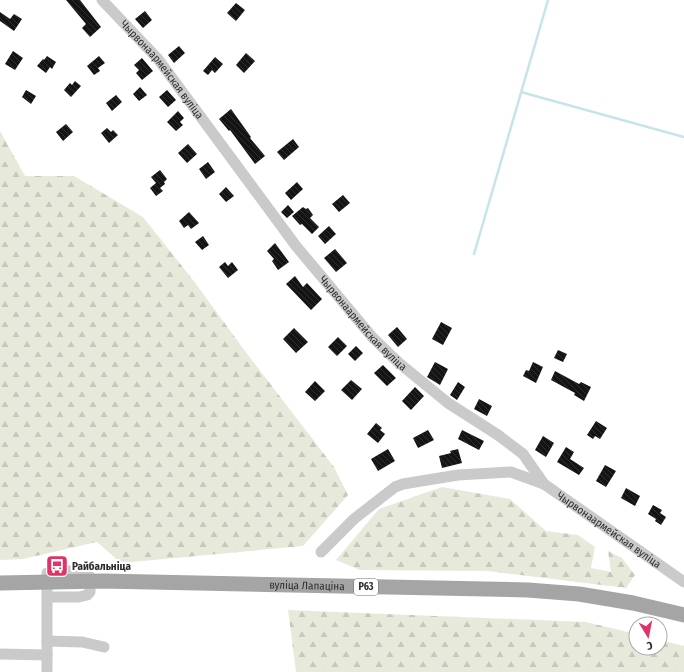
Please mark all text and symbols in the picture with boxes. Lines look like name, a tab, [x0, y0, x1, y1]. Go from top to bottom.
street label: Чырвонаармейская вуліца	[118, 17, 206, 121]
street label: Чырвонаармейская вуліца	[317, 273, 409, 373]
street label: Чырвонаармейская вуліца	[555, 489, 664, 571]
bus stop icon: Райбальніца	[44, 553, 70, 579]
place label: Райбальніца	[72, 560, 131, 573]
street label: вуліца Лапаціна	[269, 578, 345, 593]
road number: Р63	[354, 579, 378, 595]
north arrow	[628, 616, 668, 656]
text: С	[645, 638, 654, 652]

